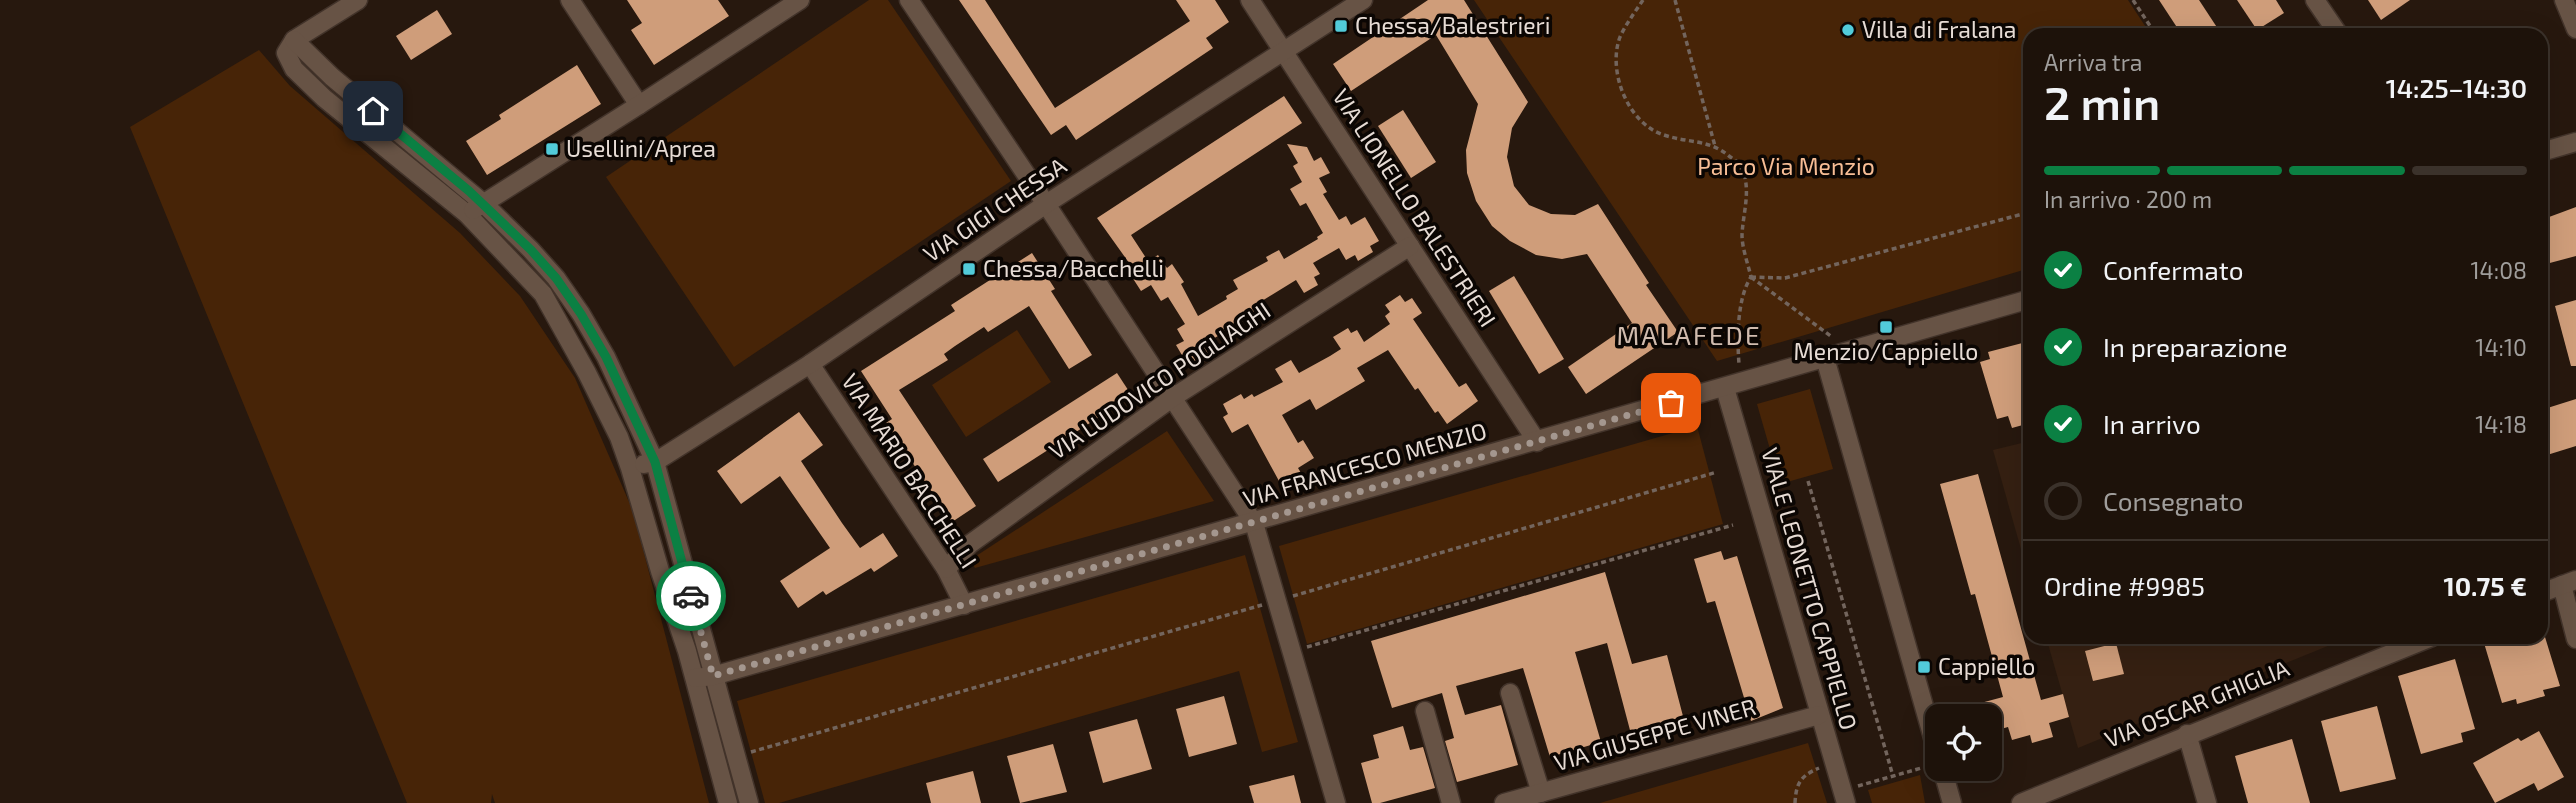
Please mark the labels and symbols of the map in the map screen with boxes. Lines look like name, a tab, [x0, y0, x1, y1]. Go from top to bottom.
place label: Chessa/Balestrieri	[1355, 11, 1550, 39]
place label: Villa di Fralana	[1862, 15, 2016, 43]
marker: Chessa/Balestrieri	[1333, 18, 1349, 34]
marker: Villa di Fralana	[1840, 22, 1856, 38]
pin	[343, 81, 403, 141]
street label: VIA LIONELLO BALESTRIERI	[1327, 83, 1502, 332]
place label: Usellini/Aprea	[566, 134, 716, 162]
marker: Usellini/Aprea	[544, 141, 560, 157]
street label: VIA GIGI CHESSA	[918, 151, 1072, 267]
park label: Parco Via Menzio	[1697, 152, 1875, 180]
place label: Chessa/Bacchelli	[983, 254, 1164, 282]
marker: Chessa/Bacchelli	[961, 261, 977, 277]
street label: VIA LUDOVICO POGLIAGHI	[1044, 296, 1275, 465]
district label: MALAFEDE	[1617, 319, 1761, 350]
marker: Menzio/Cappiello	[1878, 319, 1894, 335]
place label: Menzio/Cappiello	[1794, 337, 1978, 365]
street label: VIA MARIO BACCHELLI	[836, 368, 983, 573]
pin	[1641, 373, 1701, 433]
street label: VIA FRANCESCO MENZIO	[1240, 416, 1490, 512]
street label: VIALE LEONETTO CAPPIELLO	[1756, 444, 1864, 733]
courier	[656, 561, 726, 631]
place label: Cappiello	[1938, 652, 2035, 680]
street label: VIA OSCAR GHIGLIA	[2100, 653, 2294, 753]
marker: Cappiello	[1916, 659, 1932, 675]
street label: VIA GIUSEPPE VINER	[1551, 692, 1759, 776]

